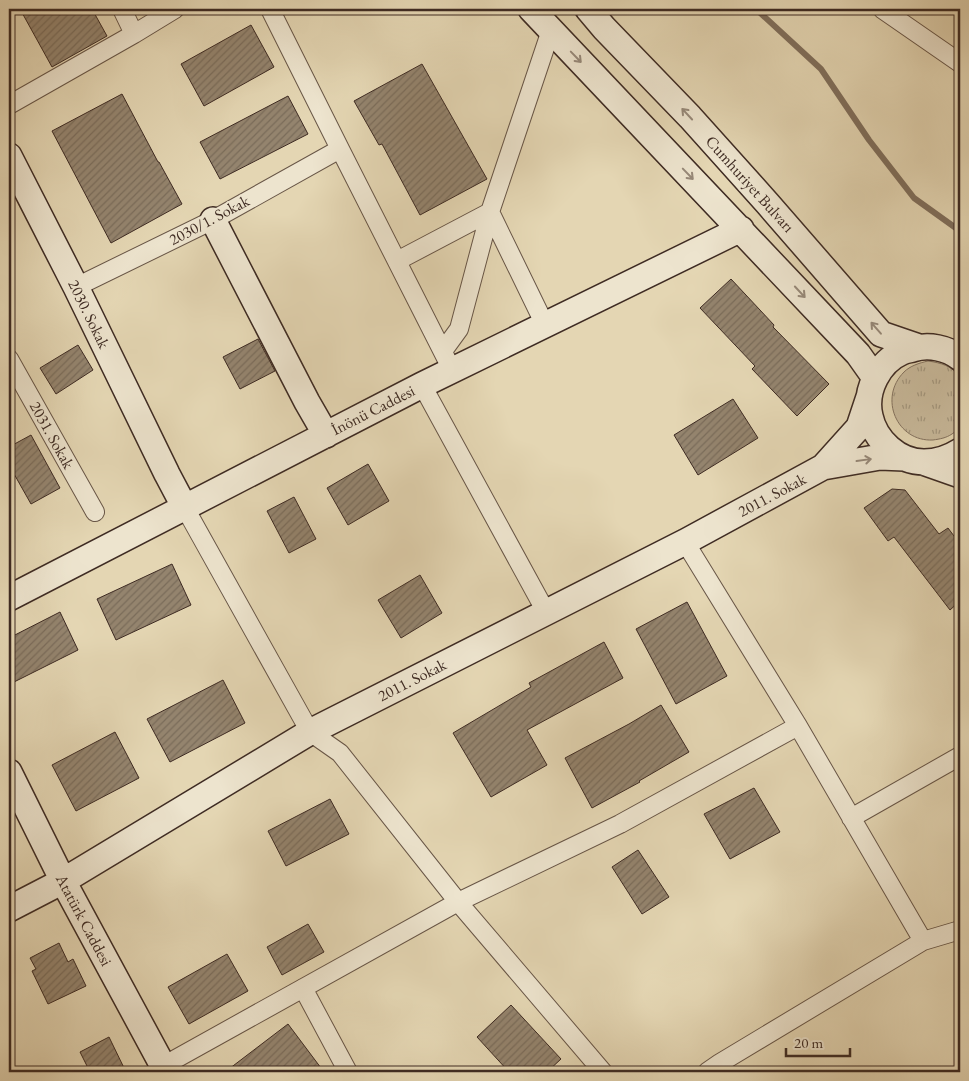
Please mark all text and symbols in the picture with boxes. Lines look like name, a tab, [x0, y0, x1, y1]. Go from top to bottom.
one-way arrow	[570, 50, 582, 63]
one-way arrow	[681, 108, 693, 120]
street label: Cumhuriyet Bulvarı	[701, 131, 799, 237]
one-way arrow	[682, 168, 694, 181]
street label: 2030/1. Sokak	[165, 190, 253, 250]
street label: 2030. Sokak	[63, 276, 115, 352]
one-way arrow	[794, 286, 806, 299]
one-way arrow	[870, 321, 881, 334]
street label: İnönü Caddesi	[328, 380, 418, 440]
street label: 2031. Sokak	[25, 397, 79, 473]
one-way arrow	[855, 455, 871, 465]
street label: 2011. Sokak	[734, 468, 810, 522]
street label: 2011. Sokak	[374, 654, 450, 706]
street label: Atatürk Caddesi	[50, 869, 117, 970]
scale bar	[786, 1026, 850, 1058]
text: 20 m	[794, 1033, 823, 1052]

